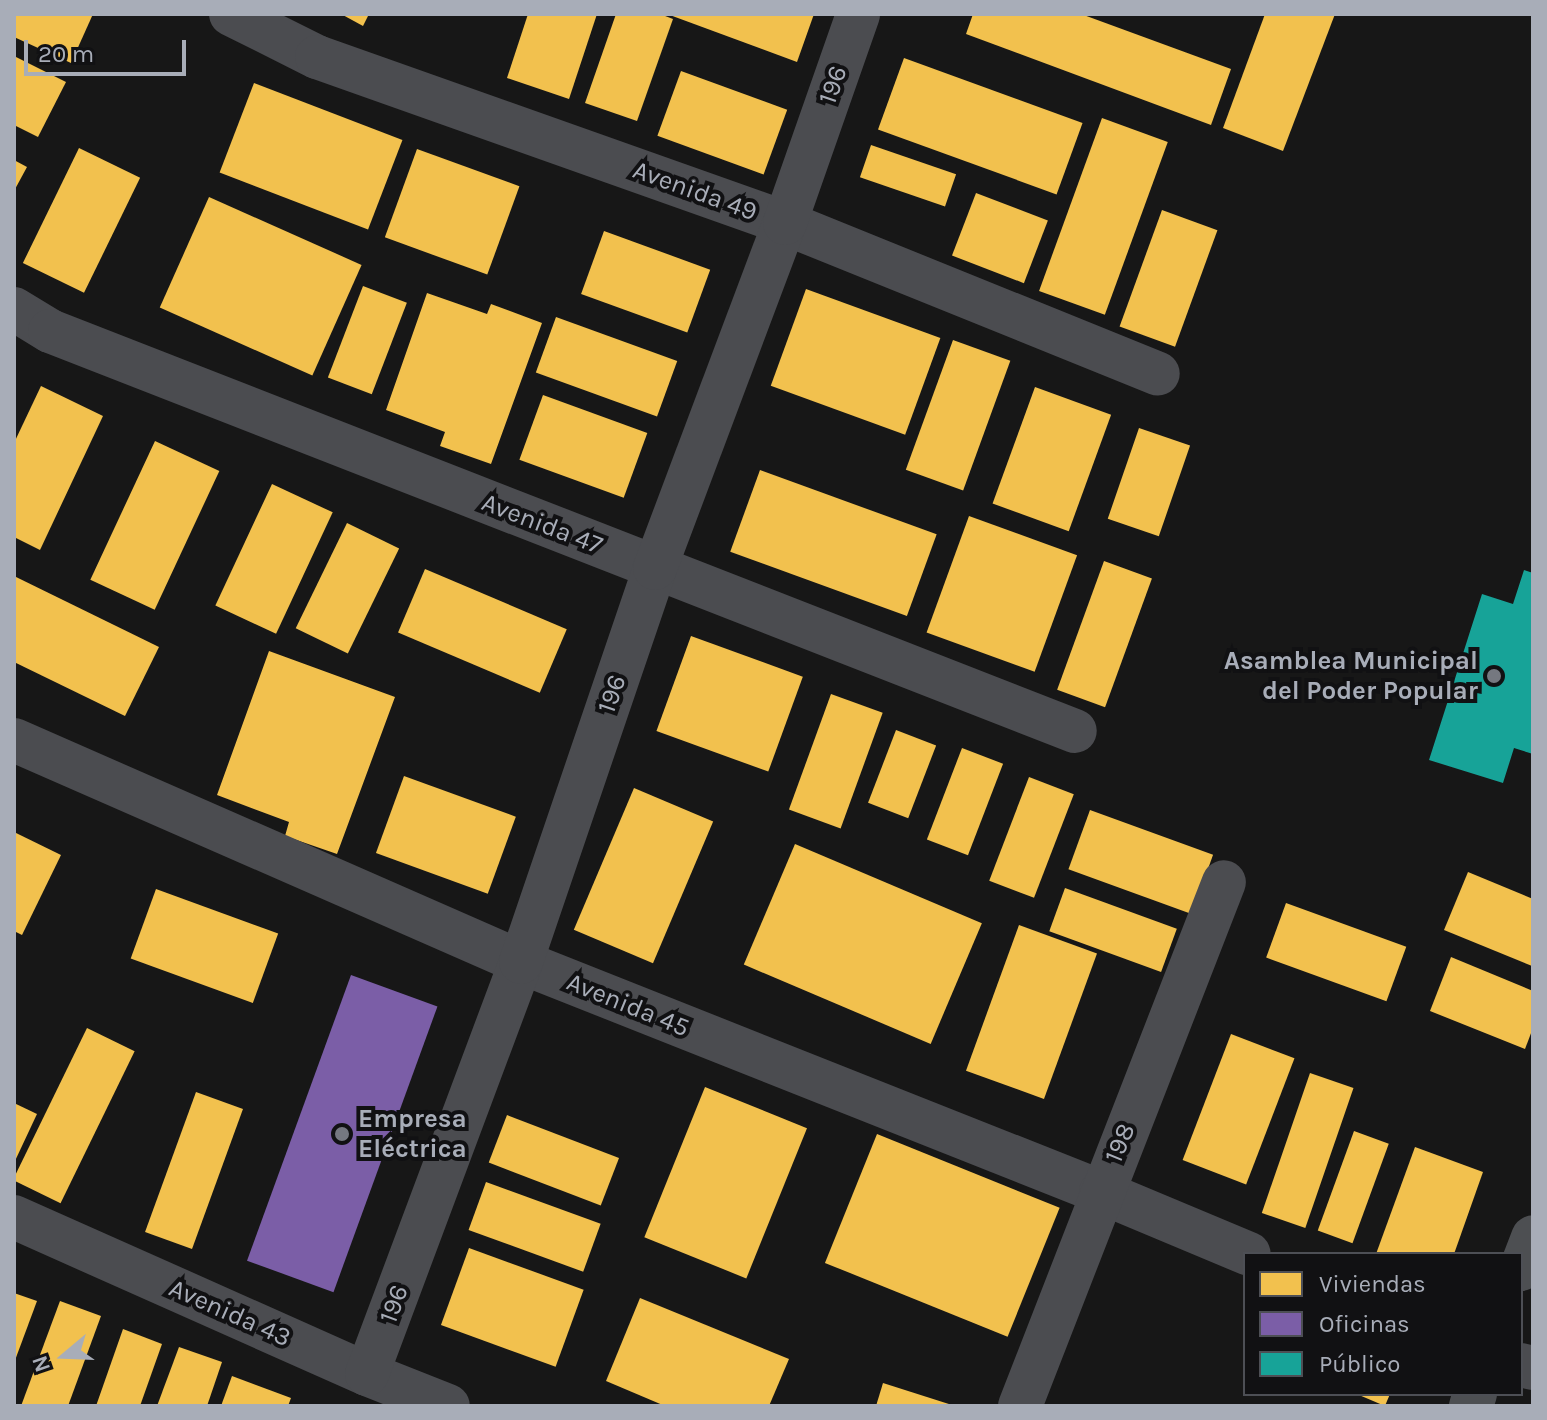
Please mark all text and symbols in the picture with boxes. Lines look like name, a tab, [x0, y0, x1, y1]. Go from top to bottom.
scale bar	[28, 24, 190, 74]
text: 20 m	[38, 40, 94, 68]
street label: 196	[812, 62, 854, 108]
street label: Avenida 49	[629, 154, 761, 228]
street label: Avenida 47	[477, 487, 607, 561]
place label: Asamblea Municipal del Poder Popular	[1224, 645, 1478, 706]
marker: Asamblea Municipal del Poder Popular	[1485, 667, 1503, 685]
street label: 196	[591, 671, 633, 717]
street label: Avenida 45	[562, 966, 694, 1044]
place label: Empresa Eléctrica	[358, 1103, 467, 1164]
street label: 198	[1098, 1119, 1142, 1167]
marker: Empresa Eléctrica	[333, 1125, 351, 1143]
legend	[1243, 1252, 1523, 1396]
text: Viviendas	[1319, 1270, 1426, 1298]
street label: Avenida 43	[164, 1272, 296, 1354]
street label: 196	[373, 1281, 415, 1327]
text: Oficinas	[1319, 1310, 1410, 1338]
north arrow	[24, 1316, 104, 1396]
text: Público	[1319, 1350, 1400, 1378]
text: N	[26, 1352, 56, 1376]

